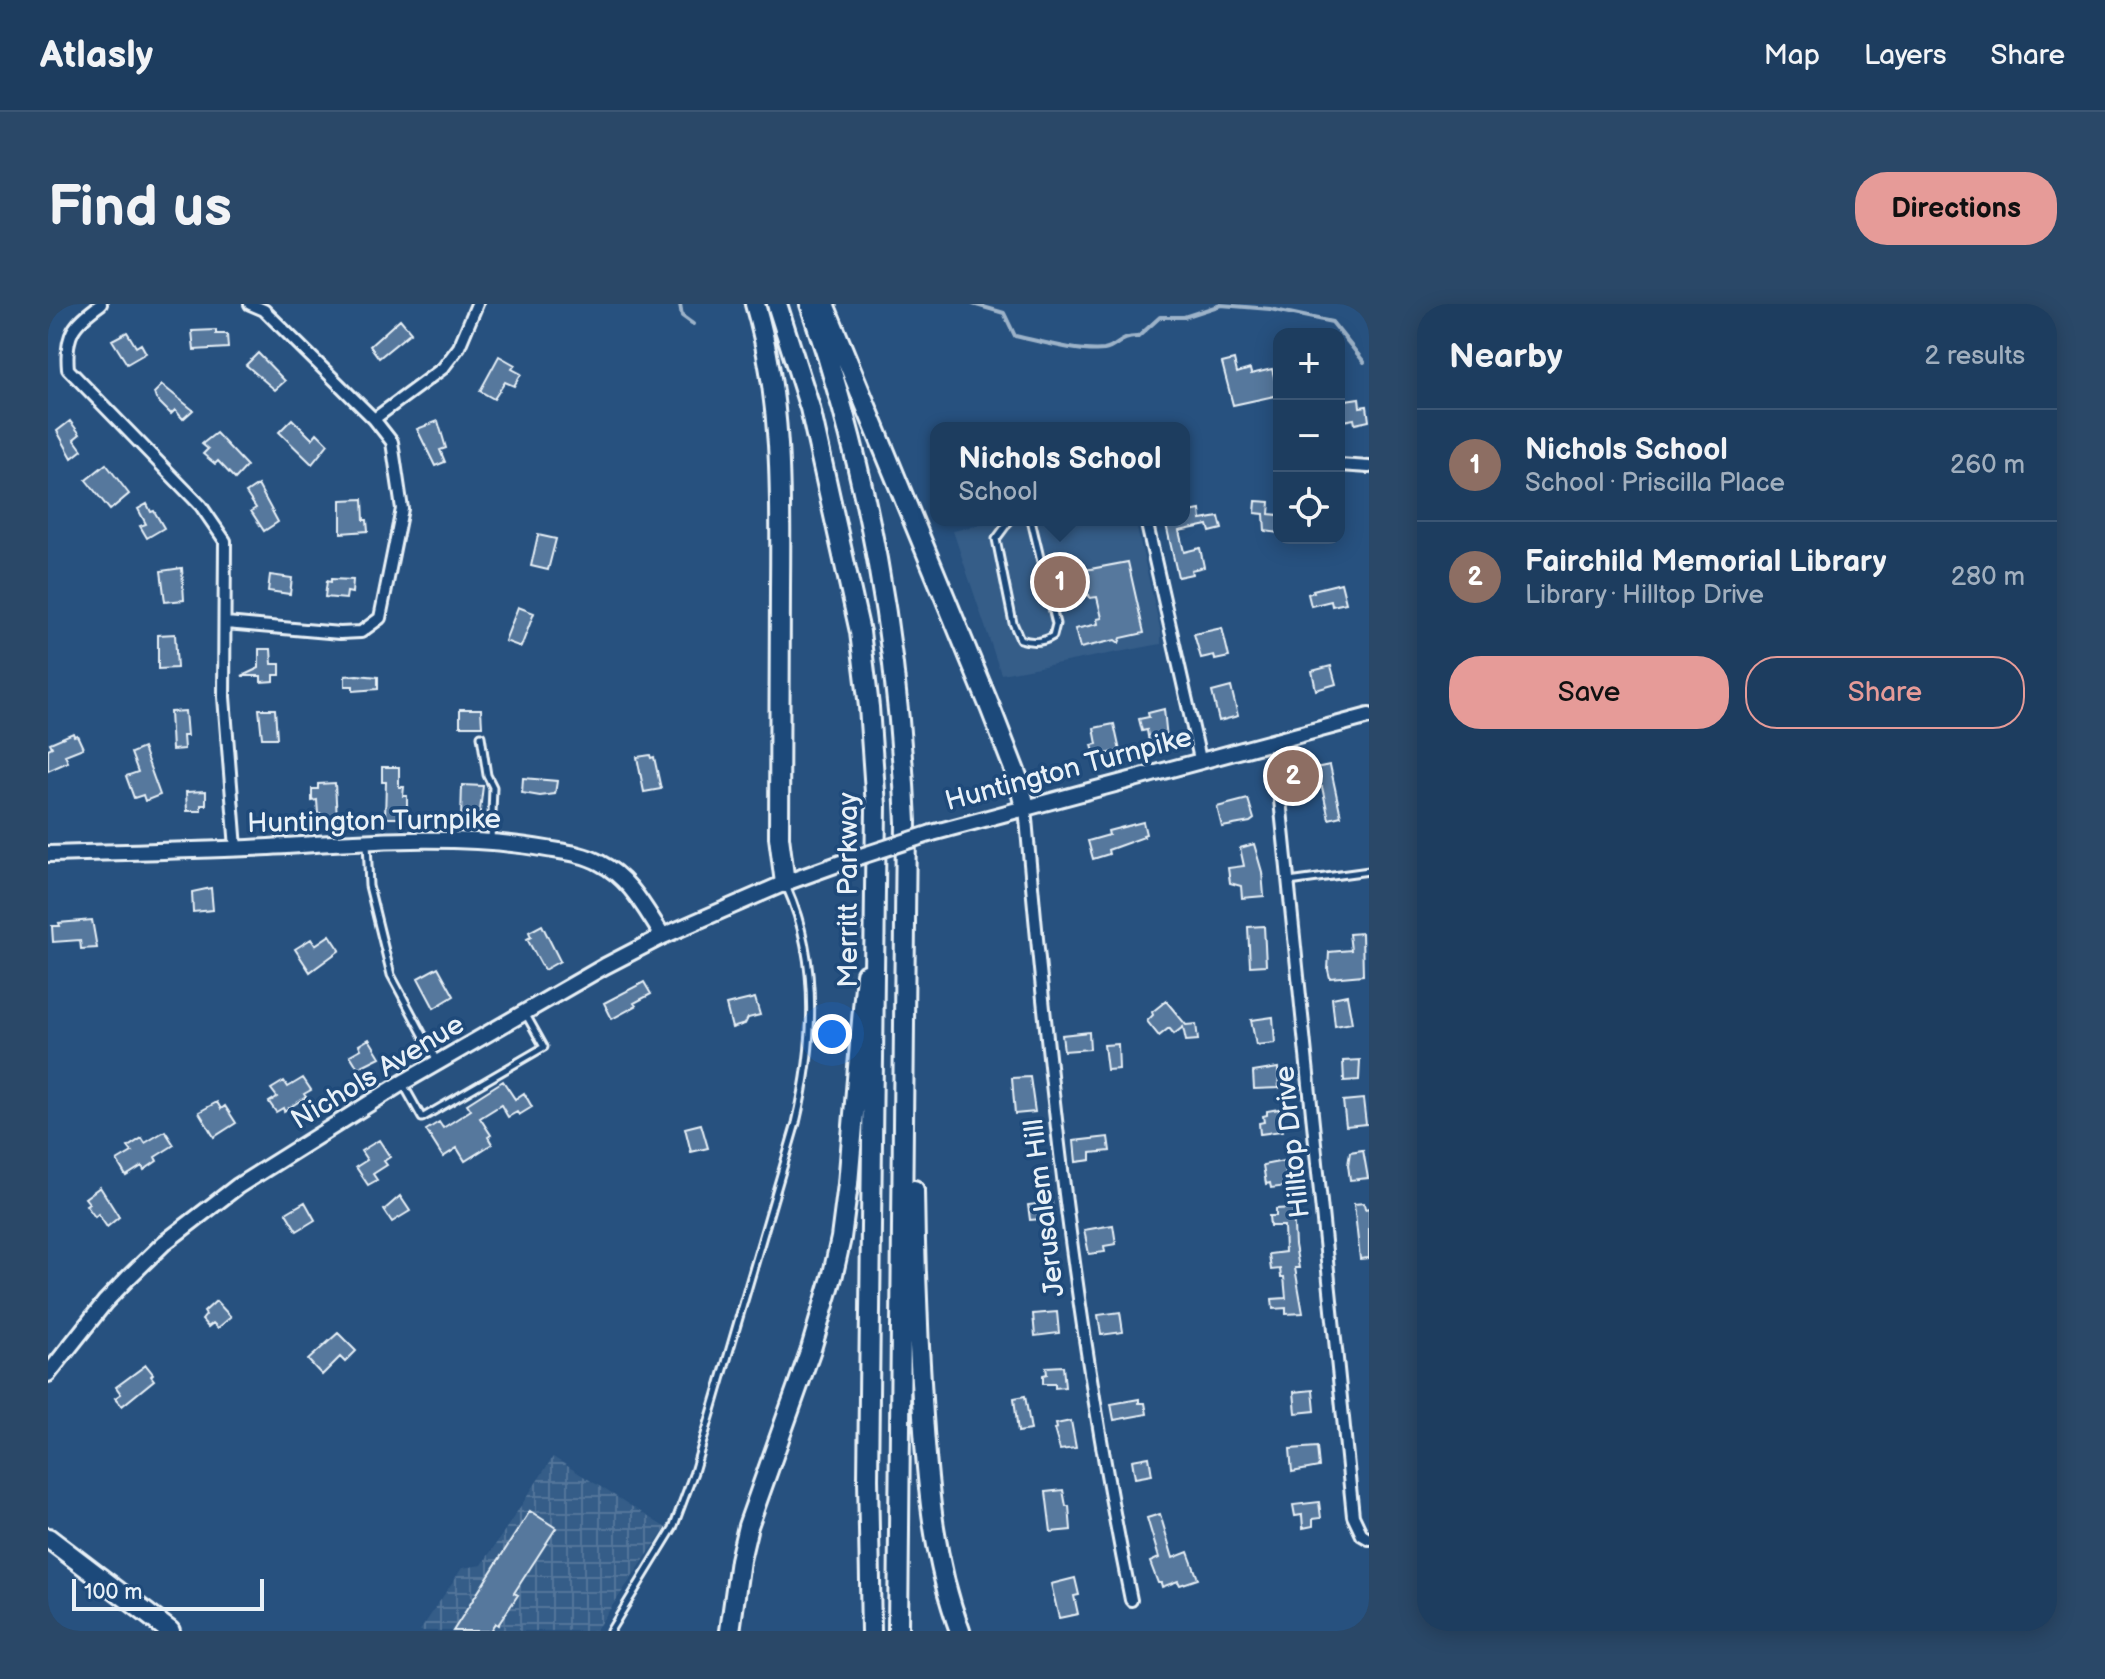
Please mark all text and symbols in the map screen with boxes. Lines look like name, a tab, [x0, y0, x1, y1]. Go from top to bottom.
text: Atlasly	[40, 33, 153, 78]
text: Map	[1764, 39, 1820, 72]
text: Layers	[1864, 39, 1947, 72]
text: Share	[1991, 39, 2065, 72]
button: Directions	[1855, 172, 2057, 245]
text: Find us	[48, 175, 232, 242]
map controls	[1273, 328, 1345, 544]
button: +	[1273, 328, 1345, 400]
text: Nearby	[1449, 336, 1563, 377]
text: 2 results	[1925, 341, 2025, 372]
button: −	[1273, 400, 1345, 472]
popup	[930, 422, 1190, 526]
text: Nichols School	[1525, 432, 1728, 468]
text: Nichols School	[959, 441, 1161, 477]
text: 1	[1470, 450, 1480, 481]
text: 260 m	[1950, 450, 2025, 481]
text: School · Priscilla Place	[1525, 468, 1785, 499]
button: locate	[1273, 472, 1345, 544]
text: School	[959, 477, 1038, 508]
text: Fairchild Memorial Library	[1525, 544, 1886, 580]
pin: 1	[1034, 552, 1086, 612]
text: 2	[1467, 562, 1483, 593]
text: 280 m	[1951, 562, 2025, 593]
text: Library · Hilltop Drive	[1525, 580, 1764, 611]
button: Save	[1449, 656, 1729, 729]
button: Share	[1745, 656, 2025, 729]
street label: Huntington Turnpike	[941, 721, 1195, 818]
pin: 2	[1267, 746, 1319, 806]
street label: Merritt Parkway	[832, 792, 865, 988]
street label: Huntington Turnpike	[247, 803, 501, 840]
street label: Nichols Avenue	[285, 1008, 470, 1137]
your location	[812, 1014, 852, 1054]
street label: Hilltop Drive	[1268, 1064, 1317, 1220]
street label: Jerusalem Hill	[1017, 1117, 1072, 1299]
scale bar	[72, 1575, 264, 1611]
text: 100 m	[84, 1579, 143, 1606]

